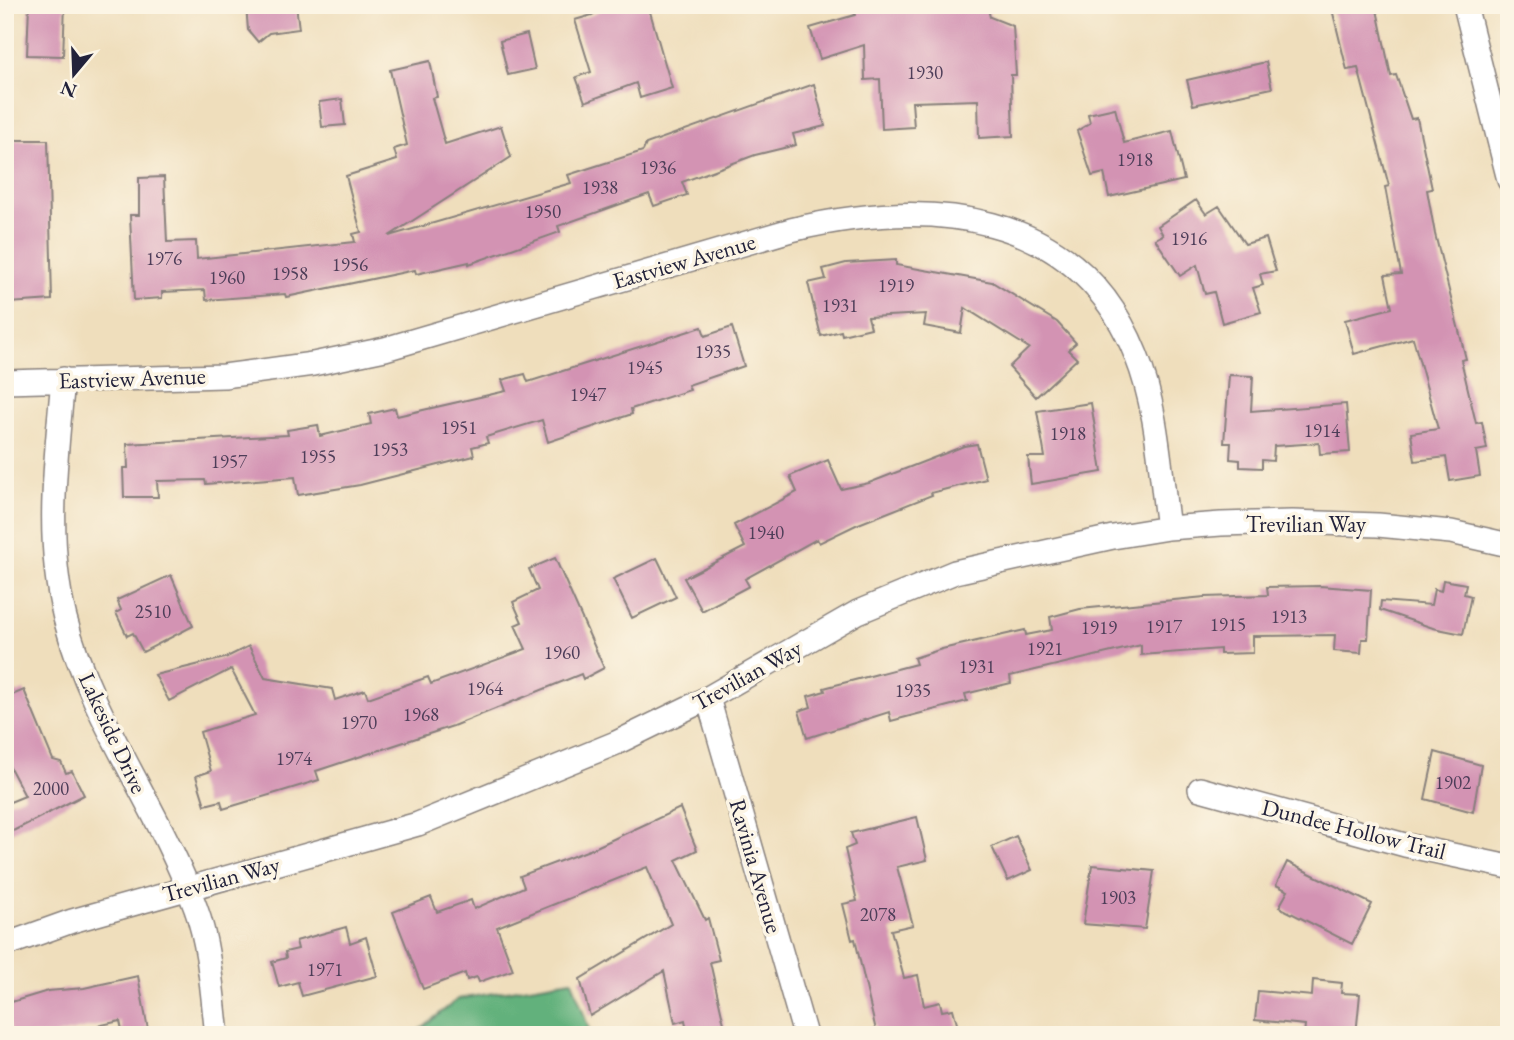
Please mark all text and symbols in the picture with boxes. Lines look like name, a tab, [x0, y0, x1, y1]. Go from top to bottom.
north arrow	[38, 38, 108, 108]
house number: 1930	[907, 60, 943, 85]
text: N	[57, 75, 80, 104]
house number: 1918	[1117, 147, 1153, 172]
house number: 1936	[640, 155, 676, 180]
house number: 1938	[582, 175, 618, 200]
house number: 1950	[525, 199, 561, 224]
street label: Eastview Avenue	[609, 226, 759, 296]
house number: 1916	[1171, 226, 1207, 251]
house number: 1976	[146, 246, 182, 271]
house number: 1956	[332, 252, 368, 277]
house number: 1958	[272, 261, 308, 286]
house number: 1960	[209, 265, 245, 290]
house number: 1919	[878, 273, 914, 298]
house number: 1931	[822, 293, 858, 318]
house number: 1935	[695, 339, 731, 364]
house number: 1945	[627, 355, 663, 380]
street label: Eastview Avenue	[58, 360, 206, 396]
house number: 1947	[570, 382, 607, 407]
house number: 1951	[441, 415, 477, 440]
house number: 1914	[1304, 418, 1341, 443]
house number: 1918	[1050, 421, 1086, 446]
house number: 1953	[372, 437, 408, 462]
house number: 1955	[300, 444, 336, 469]
house number: 1957	[211, 449, 248, 474]
street label: Trevilian Way	[1246, 509, 1367, 539]
house number: 1940	[748, 520, 784, 545]
house number: 2510	[135, 599, 171, 624]
house number: 1913	[1271, 604, 1307, 629]
house number: 1915	[1210, 612, 1246, 637]
house number: 1917	[1146, 614, 1183, 639]
house number: 1919	[1081, 615, 1117, 640]
street label: Trevilian Way	[687, 632, 808, 717]
house number: 1921	[1027, 636, 1063, 661]
house number: 1960	[544, 640, 580, 665]
house number: 1931	[959, 654, 995, 679]
street label: Lakeside Drive	[72, 668, 154, 798]
house number: 1964	[467, 676, 504, 701]
house number: 1935	[895, 678, 931, 703]
house number: 1968	[403, 702, 439, 727]
house number: 1970	[341, 710, 377, 735]
house number: 1974	[276, 746, 313, 771]
house number: 1902	[1435, 770, 1471, 795]
house number: 2000	[33, 776, 69, 801]
street label: Dundee Hollow Trail	[1259, 792, 1450, 867]
street label: Ravinia Avenue	[723, 795, 789, 937]
street label: Trevilian Way	[159, 849, 284, 909]
house number: 1903	[1100, 885, 1136, 910]
house number: 2078	[860, 902, 896, 927]
house number: 1971	[307, 957, 343, 982]

